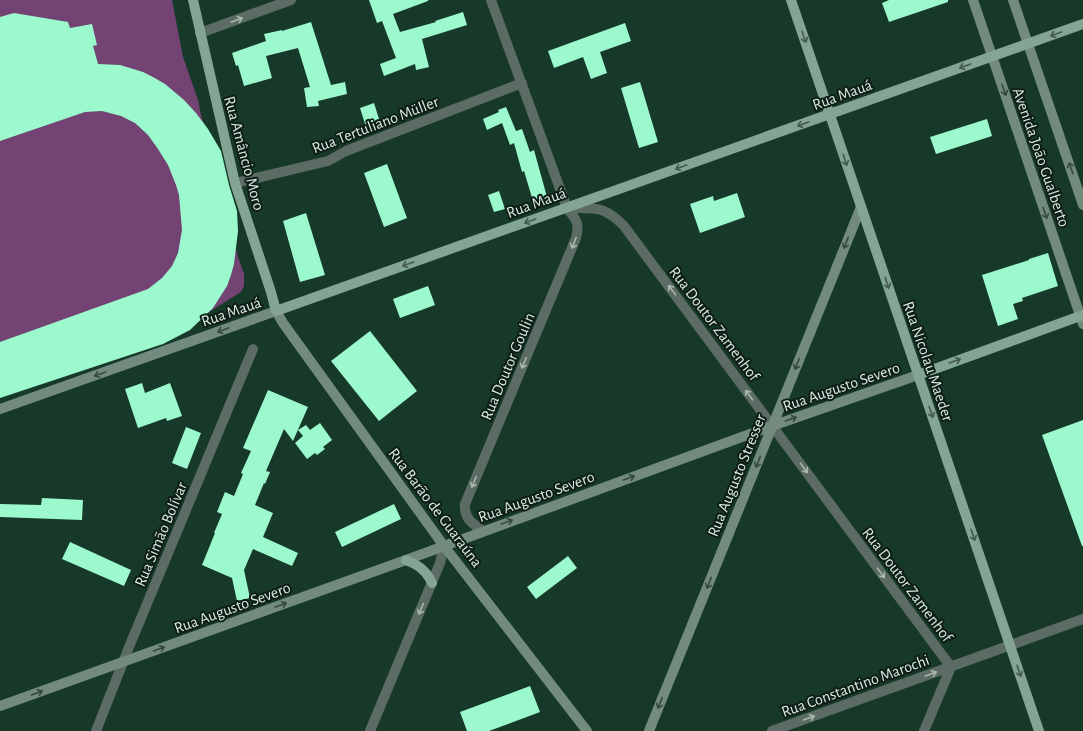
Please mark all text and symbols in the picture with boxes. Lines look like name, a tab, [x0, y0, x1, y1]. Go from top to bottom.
one-way arrow	[230, 15, 242, 23]
one-way arrow	[801, 30, 808, 43]
one-way arrow	[1050, 30, 1062, 38]
one-way arrow	[959, 63, 972, 70]
street label: Rua Mauá	[810, 77, 874, 113]
one-way arrow	[1000, 84, 1008, 96]
street label: Avenida João Gualberto	[1010, 86, 1072, 229]
street label: Rua Tertuliano Müller	[310, 93, 442, 156]
street label: Rua Amâncio Moro	[221, 94, 267, 212]
one-way arrow	[798, 120, 810, 128]
one-way arrow	[842, 154, 850, 166]
one-way arrow	[1066, 162, 1074, 174]
one-way arrow	[675, 164, 687, 172]
street label: Rua Mauá	[504, 185, 568, 221]
one-way arrow	[1042, 207, 1050, 219]
one-way arrow	[525, 217, 537, 225]
one-way arrow	[570, 236, 578, 248]
one-way arrow	[842, 237, 850, 249]
one-way arrow	[401, 261, 414, 268]
street label: Rua Doutor Zamenhof	[666, 264, 763, 385]
one-way arrow	[884, 277, 891, 290]
one-way arrow	[667, 285, 676, 296]
street label: Rua Mauá	[199, 294, 263, 330]
street label: Rua Nicolau Maeder	[900, 299, 956, 424]
street label: Rua Doutor Goulin	[478, 310, 538, 422]
one-way arrow	[216, 327, 229, 334]
one-way arrow	[520, 356, 528, 368]
one-way arrow	[793, 357, 801, 369]
one-way arrow	[949, 357, 961, 365]
street label: Rua Augusto Severo	[781, 359, 902, 414]
one-way arrow	[95, 370, 107, 378]
one-way arrow	[745, 389, 753, 400]
one-way arrow	[928, 405, 935, 418]
street label: Rua Augusto Stresser	[705, 411, 769, 539]
one-way arrow	[784, 415, 796, 423]
street label: Rua Barão de Guaraúna	[385, 445, 485, 570]
one-way arrow	[753, 456, 761, 468]
one-way arrow	[800, 463, 808, 474]
street label: Rua Augusto Severo	[476, 468, 597, 525]
one-way arrow	[622, 474, 635, 481]
one-way arrow	[470, 476, 478, 488]
street label: Rua Simão Bolívar	[132, 479, 190, 589]
one-way arrow	[500, 518, 512, 526]
street label: Rua Doutor Zamenhof	[859, 525, 956, 646]
one-way arrow	[970, 528, 977, 541]
one-way arrow	[877, 567, 885, 578]
one-way arrow	[704, 576, 712, 588]
street label: Rua Augusto Severo	[172, 579, 293, 636]
one-way arrow	[275, 601, 288, 608]
one-way arrow	[417, 602, 425, 614]
one-way arrow	[153, 645, 165, 653]
street label: Rua Constantino Marochi	[779, 652, 931, 720]
one-way arrow	[1016, 664, 1023, 677]
one-way arrow	[925, 669, 937, 677]
one-way arrow	[30, 689, 42, 697]
one-way arrow	[656, 697, 663, 709]
one-way arrow	[803, 713, 815, 721]

